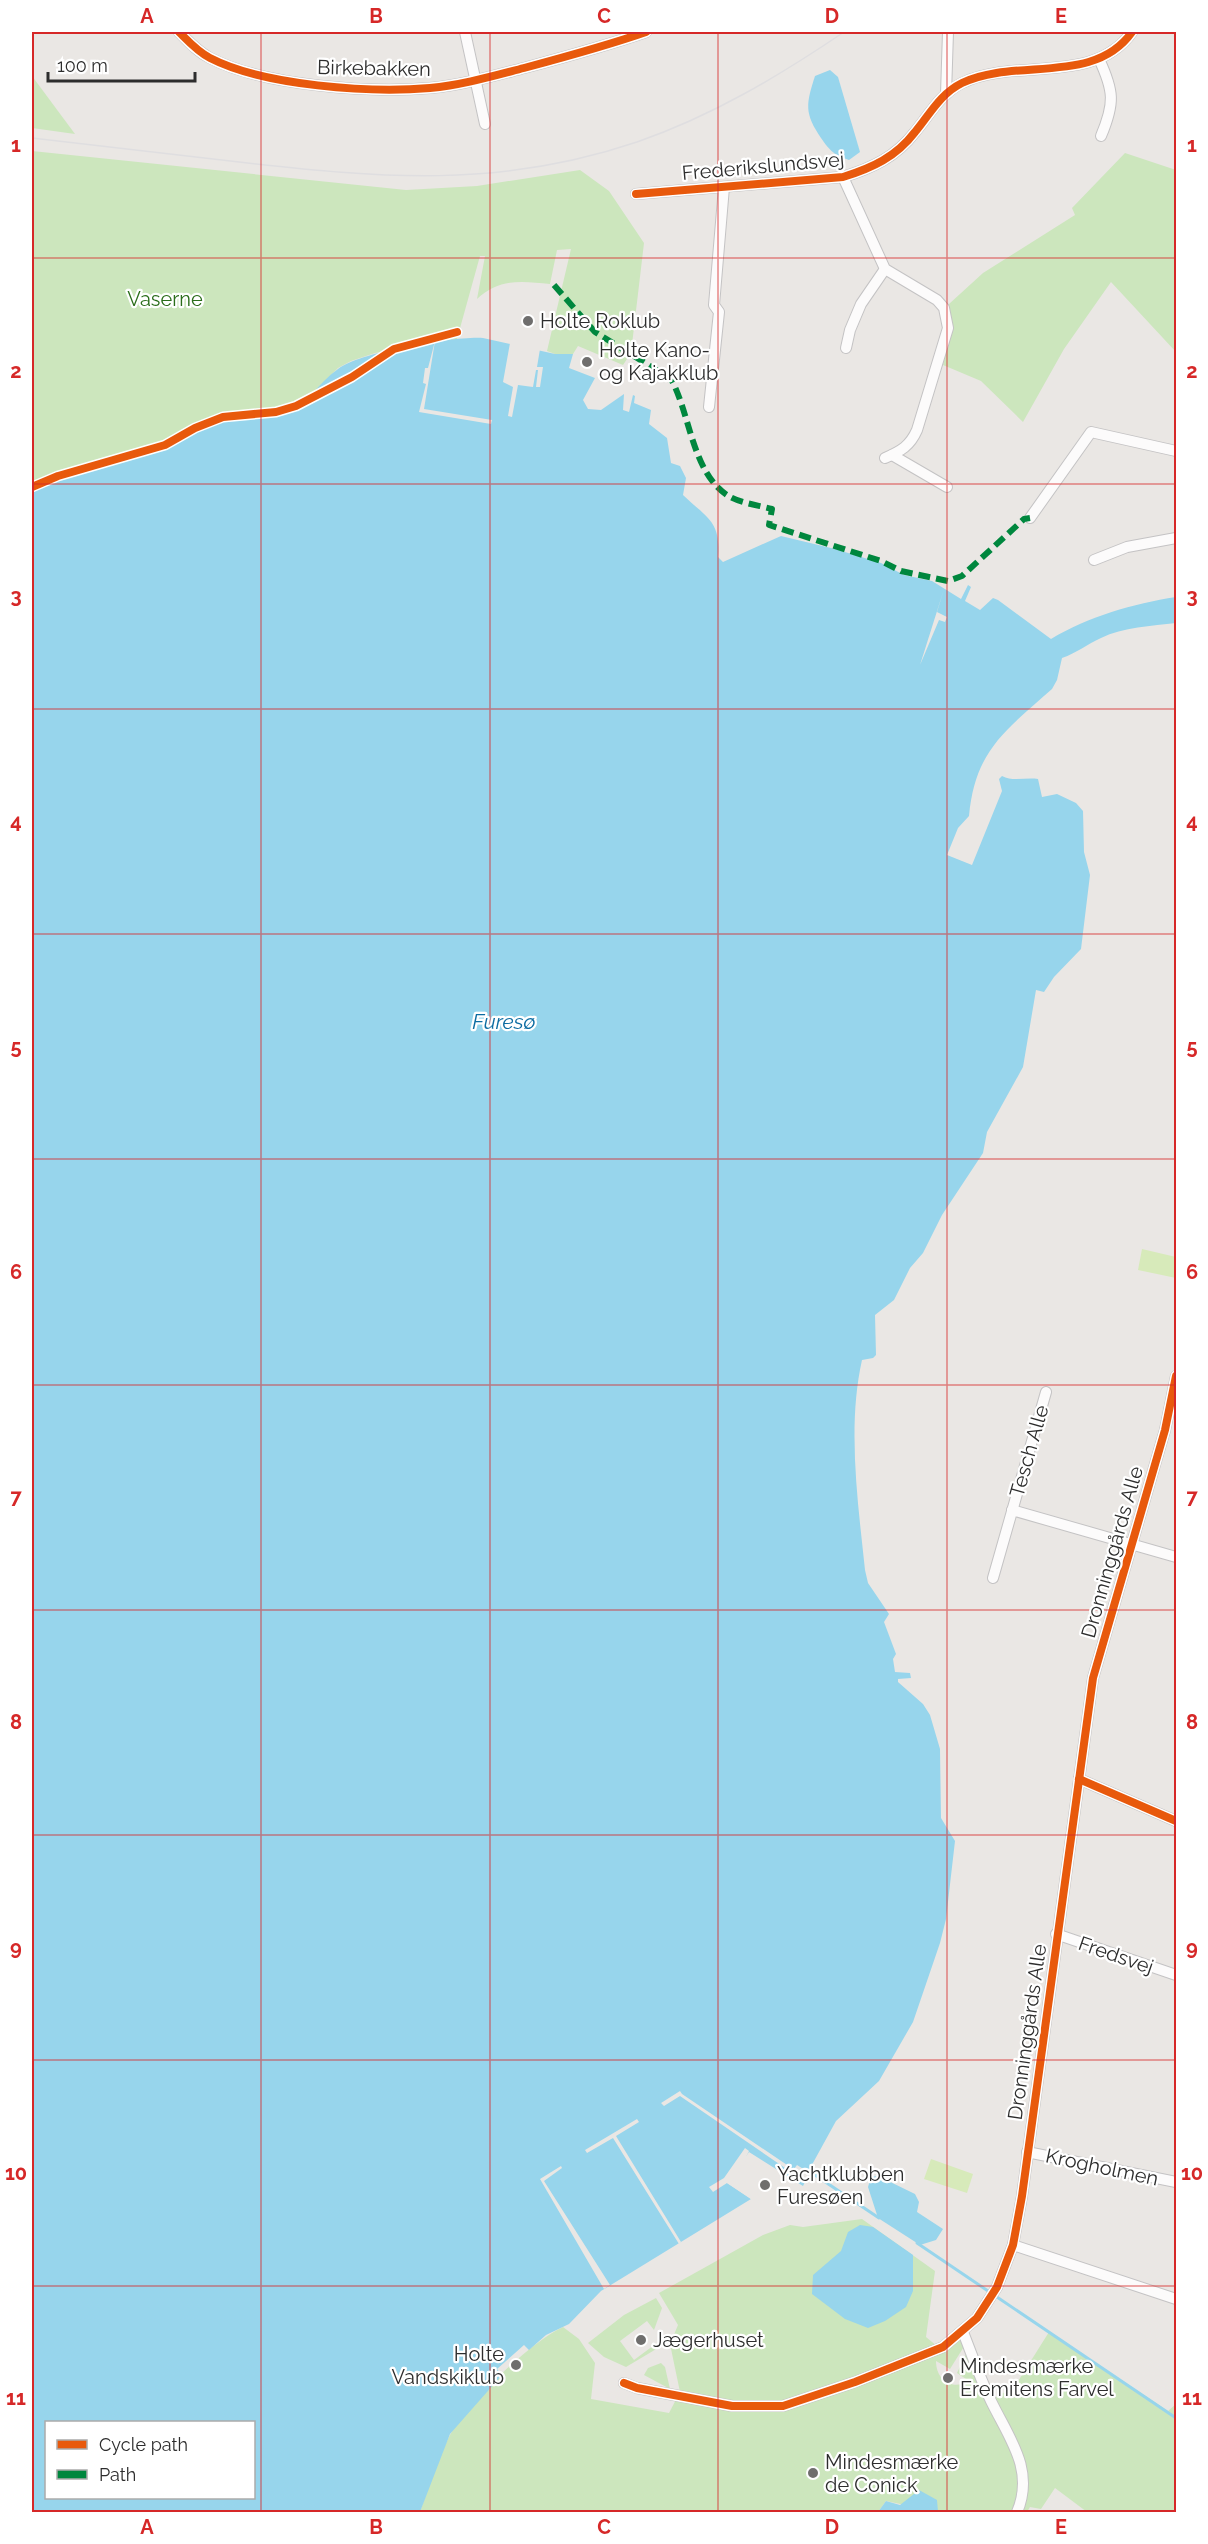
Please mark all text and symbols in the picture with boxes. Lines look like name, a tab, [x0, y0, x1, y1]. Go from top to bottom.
text: A	[140, 4, 154, 28]
text: B	[369, 4, 383, 28]
text: C	[597, 4, 611, 28]
text: D	[825, 4, 839, 28]
text: E	[1055, 4, 1067, 28]
scale bar	[48, 45, 195, 83]
text: 100 m	[57, 55, 108, 76]
street label: Birkebakken	[317, 55, 431, 81]
text: 1	[11, 133, 21, 157]
text: 1	[1187, 133, 1197, 157]
street label: Frederikslundsvej	[681, 147, 845, 185]
park label: Vaserne	[127, 287, 203, 311]
place label: Holte Roklub	[540, 309, 660, 333]
marker: Holte Roklub	[521, 314, 535, 328]
place label: Holte Kano- og Kajakklub	[599, 338, 718, 385]
marker: Holte Kano- og Kajakklub	[580, 355, 594, 369]
text: 2	[10, 359, 22, 383]
text: 2	[1186, 359, 1198, 383]
text: 3	[10, 584, 22, 608]
text: 3	[1186, 584, 1198, 608]
text: 4	[10, 809, 22, 833]
text: 4	[1186, 809, 1198, 833]
water label: Furesø	[472, 1009, 536, 1034]
text: 5	[10, 1035, 22, 1059]
text: 5	[1186, 1035, 1198, 1059]
text: 6	[10, 1260, 22, 1284]
text: 6	[1186, 1260, 1198, 1284]
street label: Tesch Alle	[1004, 1402, 1054, 1500]
street label: Dronninggårds Alle	[1076, 1463, 1148, 1641]
text: 7	[10, 1485, 22, 1509]
text: 7	[1186, 1485, 1198, 1509]
text: 8	[10, 1710, 22, 1734]
text: 8	[1186, 1710, 1198, 1734]
street label: Fredsvej	[1075, 1931, 1157, 1979]
text: 9	[10, 1936, 22, 1960]
text: 9	[1186, 1936, 1198, 1960]
street label: Dronninggårds Alle	[1003, 1942, 1051, 2121]
street label: Krogholmen	[1043, 2143, 1161, 2191]
text: 10	[5, 2161, 27, 2185]
text: 10	[1181, 2161, 1203, 2185]
place label: Yachtklubben Furesøen	[777, 2162, 904, 2209]
marker: Yachtklubben Furesøen	[758, 2178, 772, 2192]
place label: Jægerhuset	[653, 2328, 764, 2352]
marker: Jægerhuset	[634, 2333, 648, 2347]
place label: Holte Vandskiklub	[392, 2342, 504, 2389]
place label: Mindesmærke Eremitens Farvel	[960, 2354, 1114, 2401]
marker: Holte Vandskiklub	[509, 2358, 523, 2372]
marker: Mindesmærke Eremitens Farvel	[941, 2371, 955, 2385]
text: 11	[6, 2386, 26, 2410]
text: 11	[1182, 2386, 1202, 2410]
legend	[45, 2421, 255, 2499]
text: Cycle path	[99, 2434, 188, 2455]
place label: Mindesmærke de Conick	[825, 2450, 958, 2497]
text: Path	[99, 2464, 136, 2485]
marker: Mindesmærke de Conick	[806, 2466, 820, 2480]
text: A	[140, 2515, 154, 2539]
text: B	[369, 2515, 383, 2539]
text: C	[597, 2515, 611, 2539]
text: D	[825, 2515, 839, 2539]
text: E	[1055, 2515, 1067, 2539]

